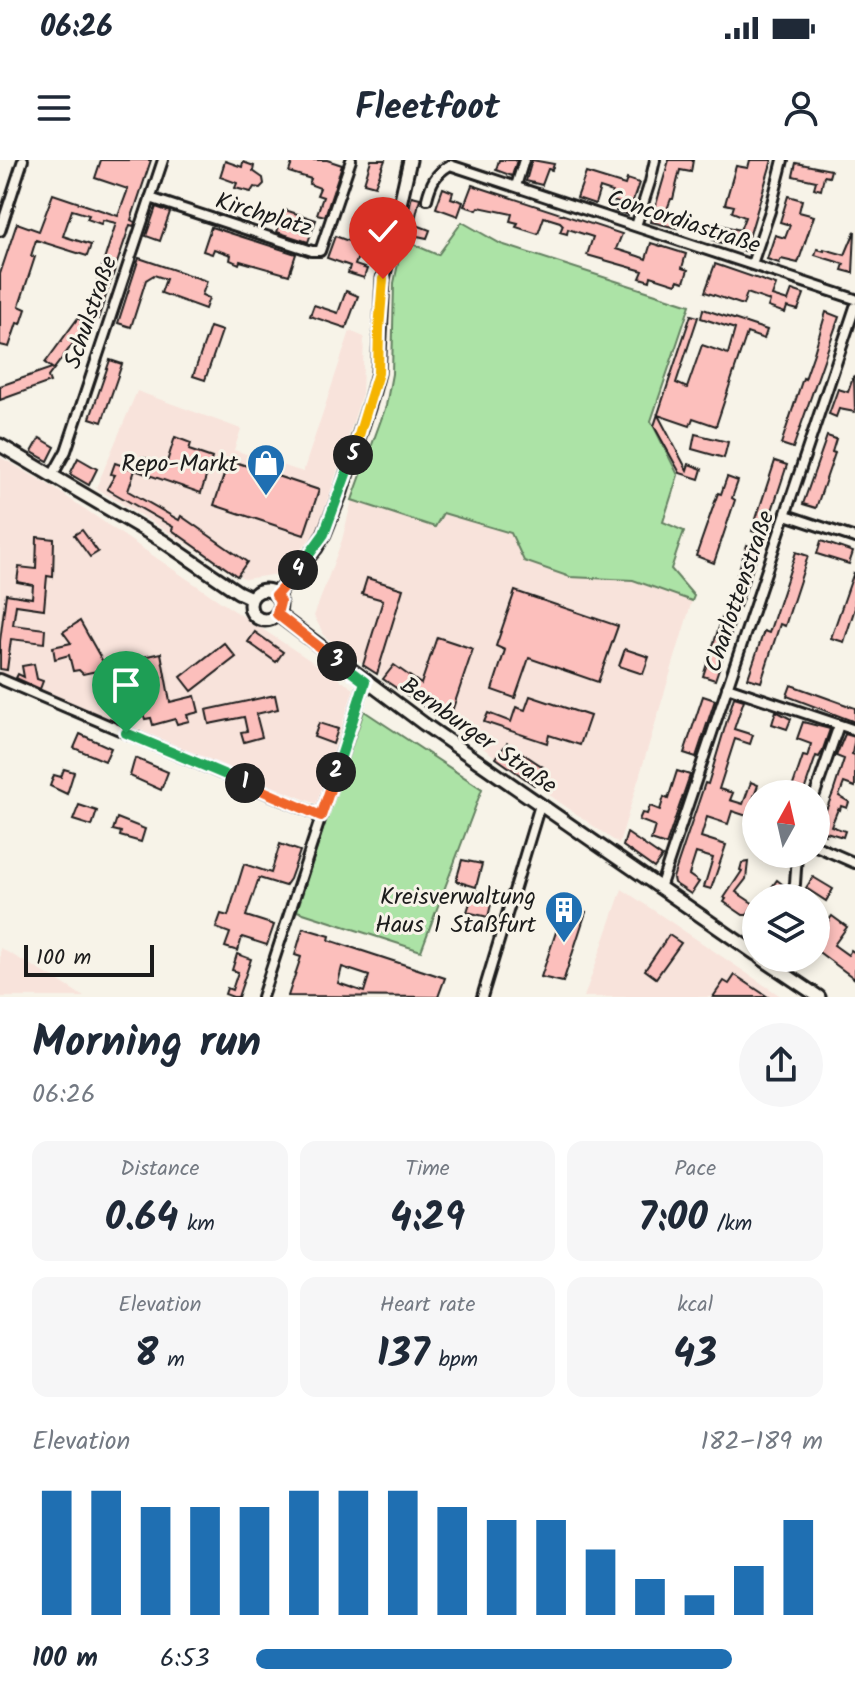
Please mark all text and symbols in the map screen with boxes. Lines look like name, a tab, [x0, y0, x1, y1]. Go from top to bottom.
text: 06:26	[40, 4, 113, 52]
text: Fleetfoot	[355, 80, 500, 137]
icon: menu	[32, 86, 76, 130]
icon: person	[779, 86, 823, 130]
street label: Concordiastraße	[601, 179, 766, 266]
street label: Kirchplatz	[210, 182, 317, 249]
pin	[349, 197, 417, 279]
icon: check	[361, 209, 405, 253]
street label: Schulstraße	[54, 251, 129, 374]
pin: 5	[333, 435, 373, 475]
text: 5	[347, 437, 359, 472]
shop icon: Repo-Markt	[245, 442, 287, 497]
place label: Repo-Markt	[121, 445, 239, 484]
street label: Charlottenstraße	[694, 505, 786, 678]
pin: 4	[278, 550, 318, 590]
text: 4	[292, 552, 304, 587]
pin: 3	[317, 641, 357, 681]
text: 3	[331, 643, 343, 678]
pin	[92, 651, 160, 733]
icon: arrive	[104, 663, 148, 707]
street label: Bernburger Straße	[391, 667, 565, 805]
pin: 2	[316, 752, 356, 792]
text: 2	[330, 754, 342, 789]
pin: 1	[225, 763, 265, 803]
text: 1	[242, 765, 248, 800]
north arrow	[742, 780, 830, 868]
map controls	[742, 780, 830, 972]
place label: Kreisverwaltung Haus 1 Staßfurt	[375, 878, 537, 945]
button: layers	[742, 884, 830, 972]
building icon: Kreisverwaltung Haus 1 Staßfurt	[543, 889, 585, 944]
scale bar	[24, 941, 154, 977]
text: 100 m	[36, 941, 91, 976]
text: Morning run	[32, 1009, 261, 1079]
button: share	[739, 1023, 823, 1107]
text: 06:26	[32, 1074, 95, 1116]
text: Distance	[120, 1152, 199, 1187]
text: Time	[405, 1152, 450, 1187]
text: Pace	[674, 1152, 716, 1187]
text: 0.64	[105, 1187, 178, 1251]
text: 4:29	[390, 1187, 465, 1251]
text: 7:00	[638, 1187, 708, 1251]
text: km	[178, 1207, 215, 1242]
text: /km	[708, 1207, 752, 1242]
text: Elevation	[118, 1288, 201, 1323]
text: Heart rate	[380, 1288, 475, 1323]
text: kcal	[677, 1288, 713, 1323]
text: 8	[135, 1323, 158, 1387]
text: 137	[377, 1323, 430, 1387]
text: 43	[673, 1323, 717, 1387]
text: m	[158, 1343, 185, 1378]
text: bpm	[430, 1343, 478, 1378]
text: Elevation	[32, 1421, 130, 1463]
text: 182–189 m	[701, 1421, 823, 1463]
text: 100 m	[32, 1638, 98, 1680]
text: 6:53	[160, 1638, 210, 1680]

